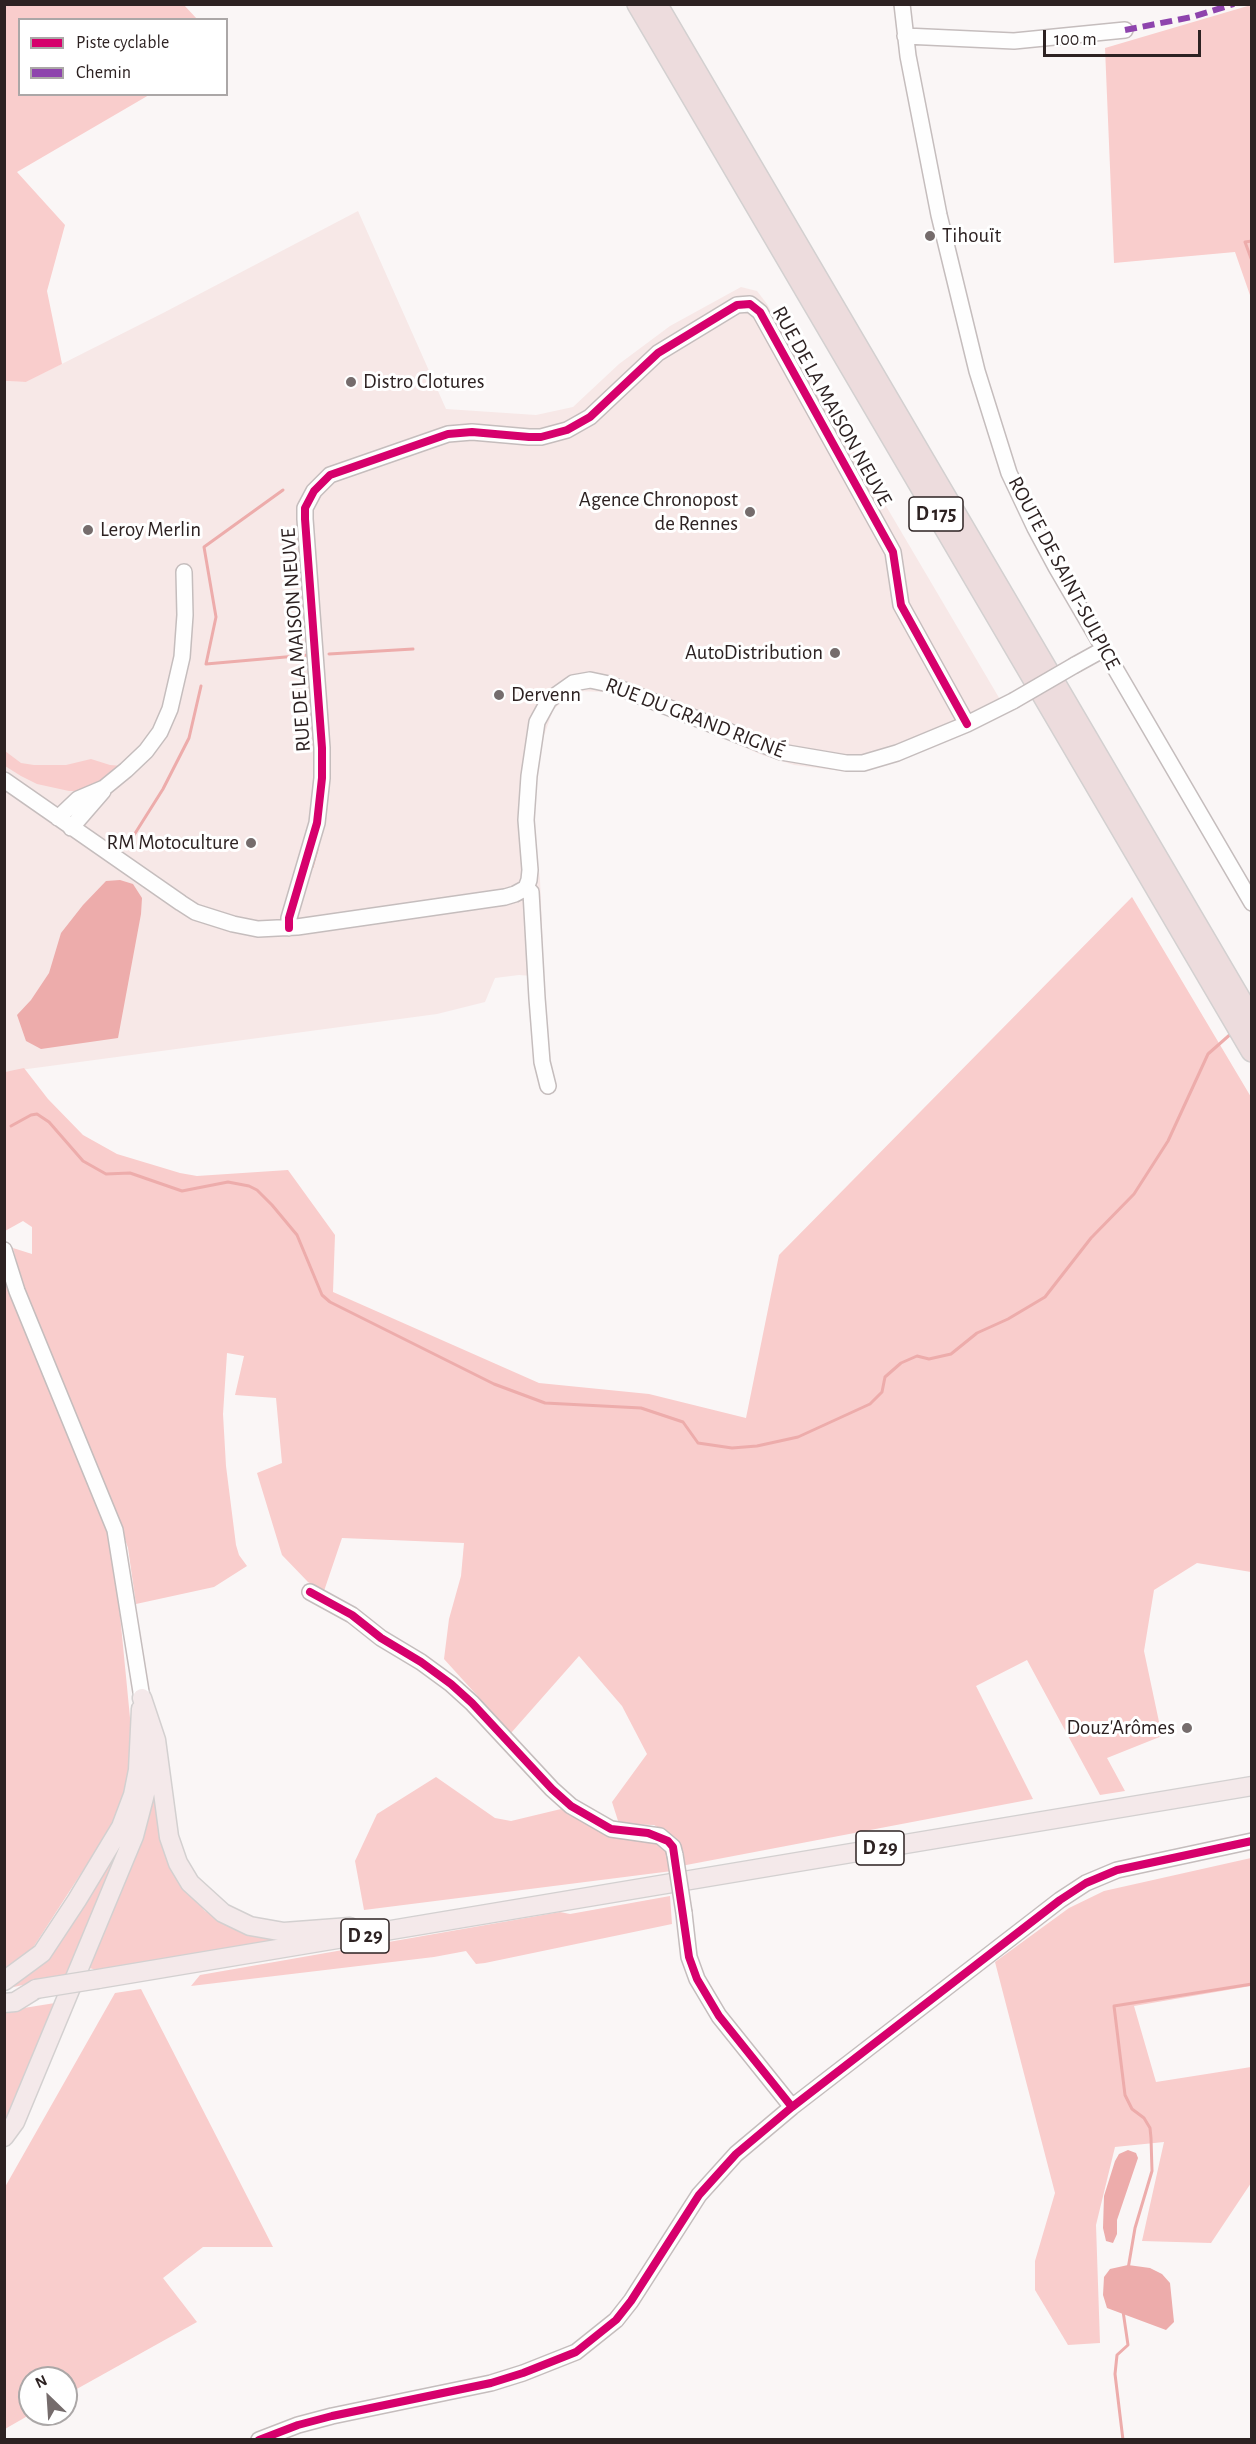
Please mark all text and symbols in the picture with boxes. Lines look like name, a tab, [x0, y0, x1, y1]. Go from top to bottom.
legend	[18, 18, 228, 96]
scale bar	[1046, 18, 1204, 56]
text: 100 m	[1054, 31, 1097, 49]
text: Piste cyclable	[76, 34, 169, 52]
text: Chemin	[76, 64, 131, 82]
place label: Tihouït	[942, 223, 1001, 249]
marker: Tihouït	[923, 229, 937, 243]
street label: RUE DE LA MAISON NEUVE	[767, 302, 897, 510]
place label: Distro Clotures	[363, 369, 484, 395]
marker: Distro Clotures	[344, 375, 358, 389]
street label: ROUTE DE SAINT-SULPICE	[1002, 472, 1126, 674]
place label: Agence Chronopost de Rennes	[579, 487, 738, 537]
road number: D 175	[909, 497, 963, 531]
marker: Agence Chronopost de Rennes	[743, 505, 757, 519]
place label: Leroy Merlin	[100, 517, 201, 543]
marker: Leroy Merlin	[81, 523, 95, 537]
street label: RUE DE LA MAISON NEUVE	[276, 527, 316, 753]
place label: AutoDistribution	[685, 640, 823, 666]
marker: AutoDistribution	[828, 646, 842, 660]
street label: RUE DU GRAND RIGNÉ	[602, 672, 788, 764]
place label: Dervenn	[511, 682, 581, 708]
marker: Dervenn	[492, 688, 506, 702]
place label: RM Motoculture	[107, 830, 239, 856]
marker: RM Motoculture	[244, 836, 258, 850]
place label: Douz'Arômes	[1066, 1715, 1175, 1741]
marker: Douz'Arômes	[1180, 1721, 1194, 1735]
road number: D 29	[856, 1831, 904, 1865]
road number: D 29	[341, 1919, 389, 1953]
north arrow	[18, 2366, 78, 2426]
text: N	[33, 2372, 50, 2391]

